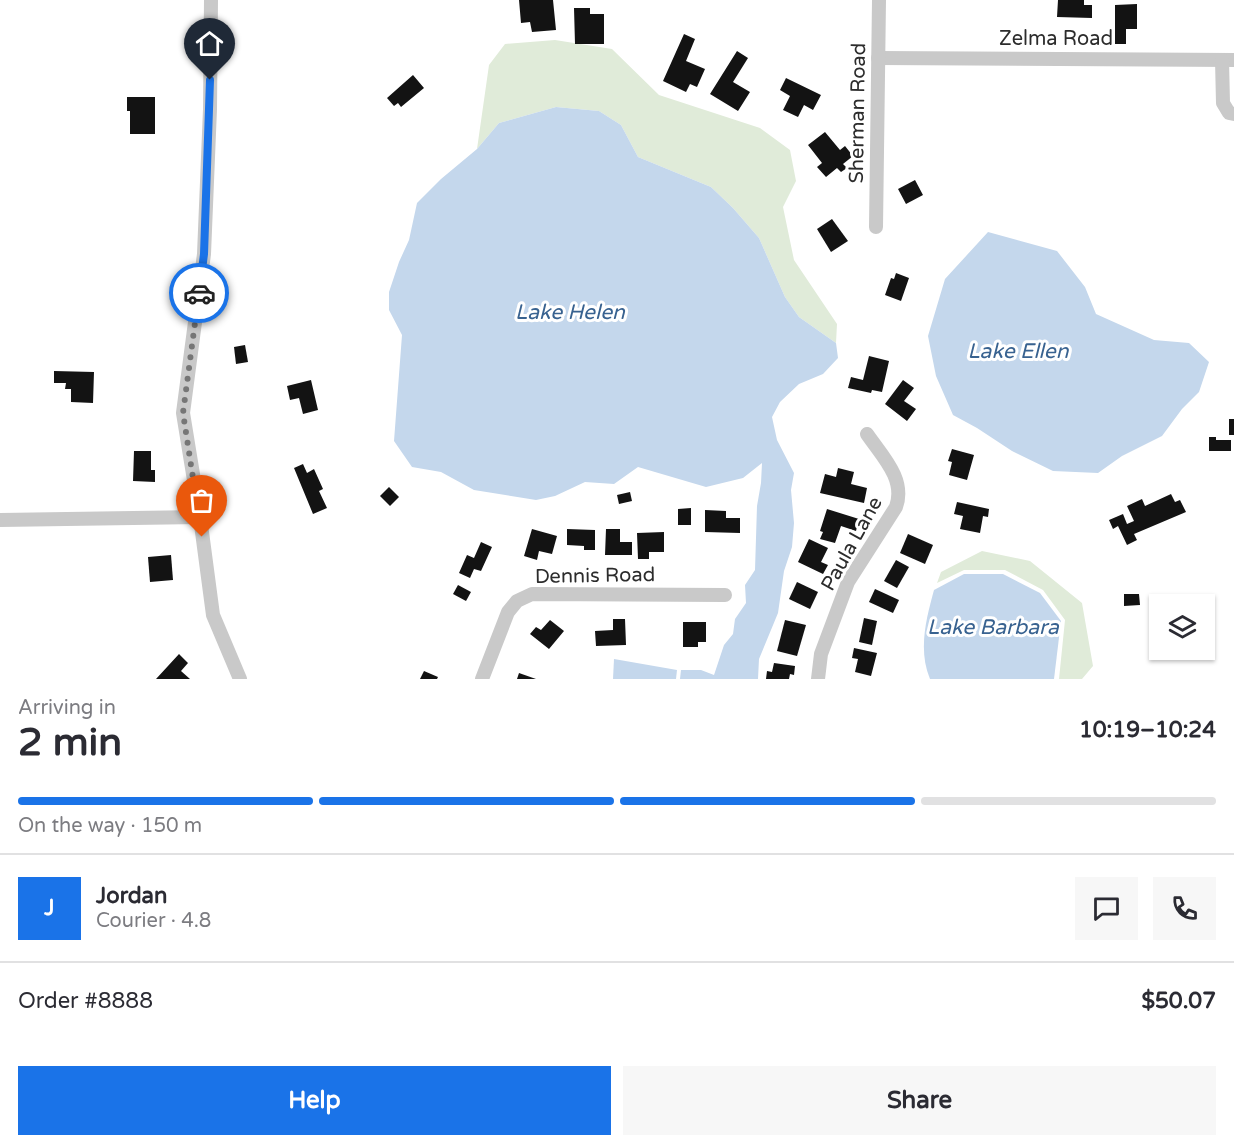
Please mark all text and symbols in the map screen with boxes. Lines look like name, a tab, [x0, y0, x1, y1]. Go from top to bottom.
pin	[184, 18, 235, 80]
icon: home	[193, 27, 226, 60]
street label: Zelma Road	[999, 27, 1113, 51]
street label: Sherman Road	[845, 43, 871, 183]
courier	[169, 263, 229, 323]
icon: car	[183, 277, 216, 310]
water label: Lake Helen	[515, 300, 626, 325]
water label: Lake Ellen	[967, 339, 1070, 364]
pin	[176, 475, 227, 537]
icon: bag	[185, 484, 218, 517]
street label: Paula Lane	[816, 493, 888, 595]
street label: Dennis Road	[535, 563, 655, 589]
map controls	[1149, 594, 1215, 660]
button: layers	[1149, 594, 1215, 660]
water label: Lake Barbara	[927, 615, 1060, 640]
text: Arriving in	[18, 696, 116, 720]
text: 10:19–10:24	[1079, 717, 1216, 743]
text: 2 min	[18, 719, 122, 766]
text: On the way · 150 m	[18, 814, 202, 838]
button: chat	[1075, 877, 1138, 940]
button: phone	[1153, 877, 1216, 940]
text: Jordan	[96, 883, 167, 909]
text: J	[44, 895, 55, 921]
text: Courier · 4.8	[96, 909, 211, 933]
text: Order #8888	[18, 988, 153, 1014]
text: $50.07	[1141, 988, 1216, 1014]
button: Help	[18, 1066, 611, 1135]
button: Share	[623, 1066, 1216, 1135]

